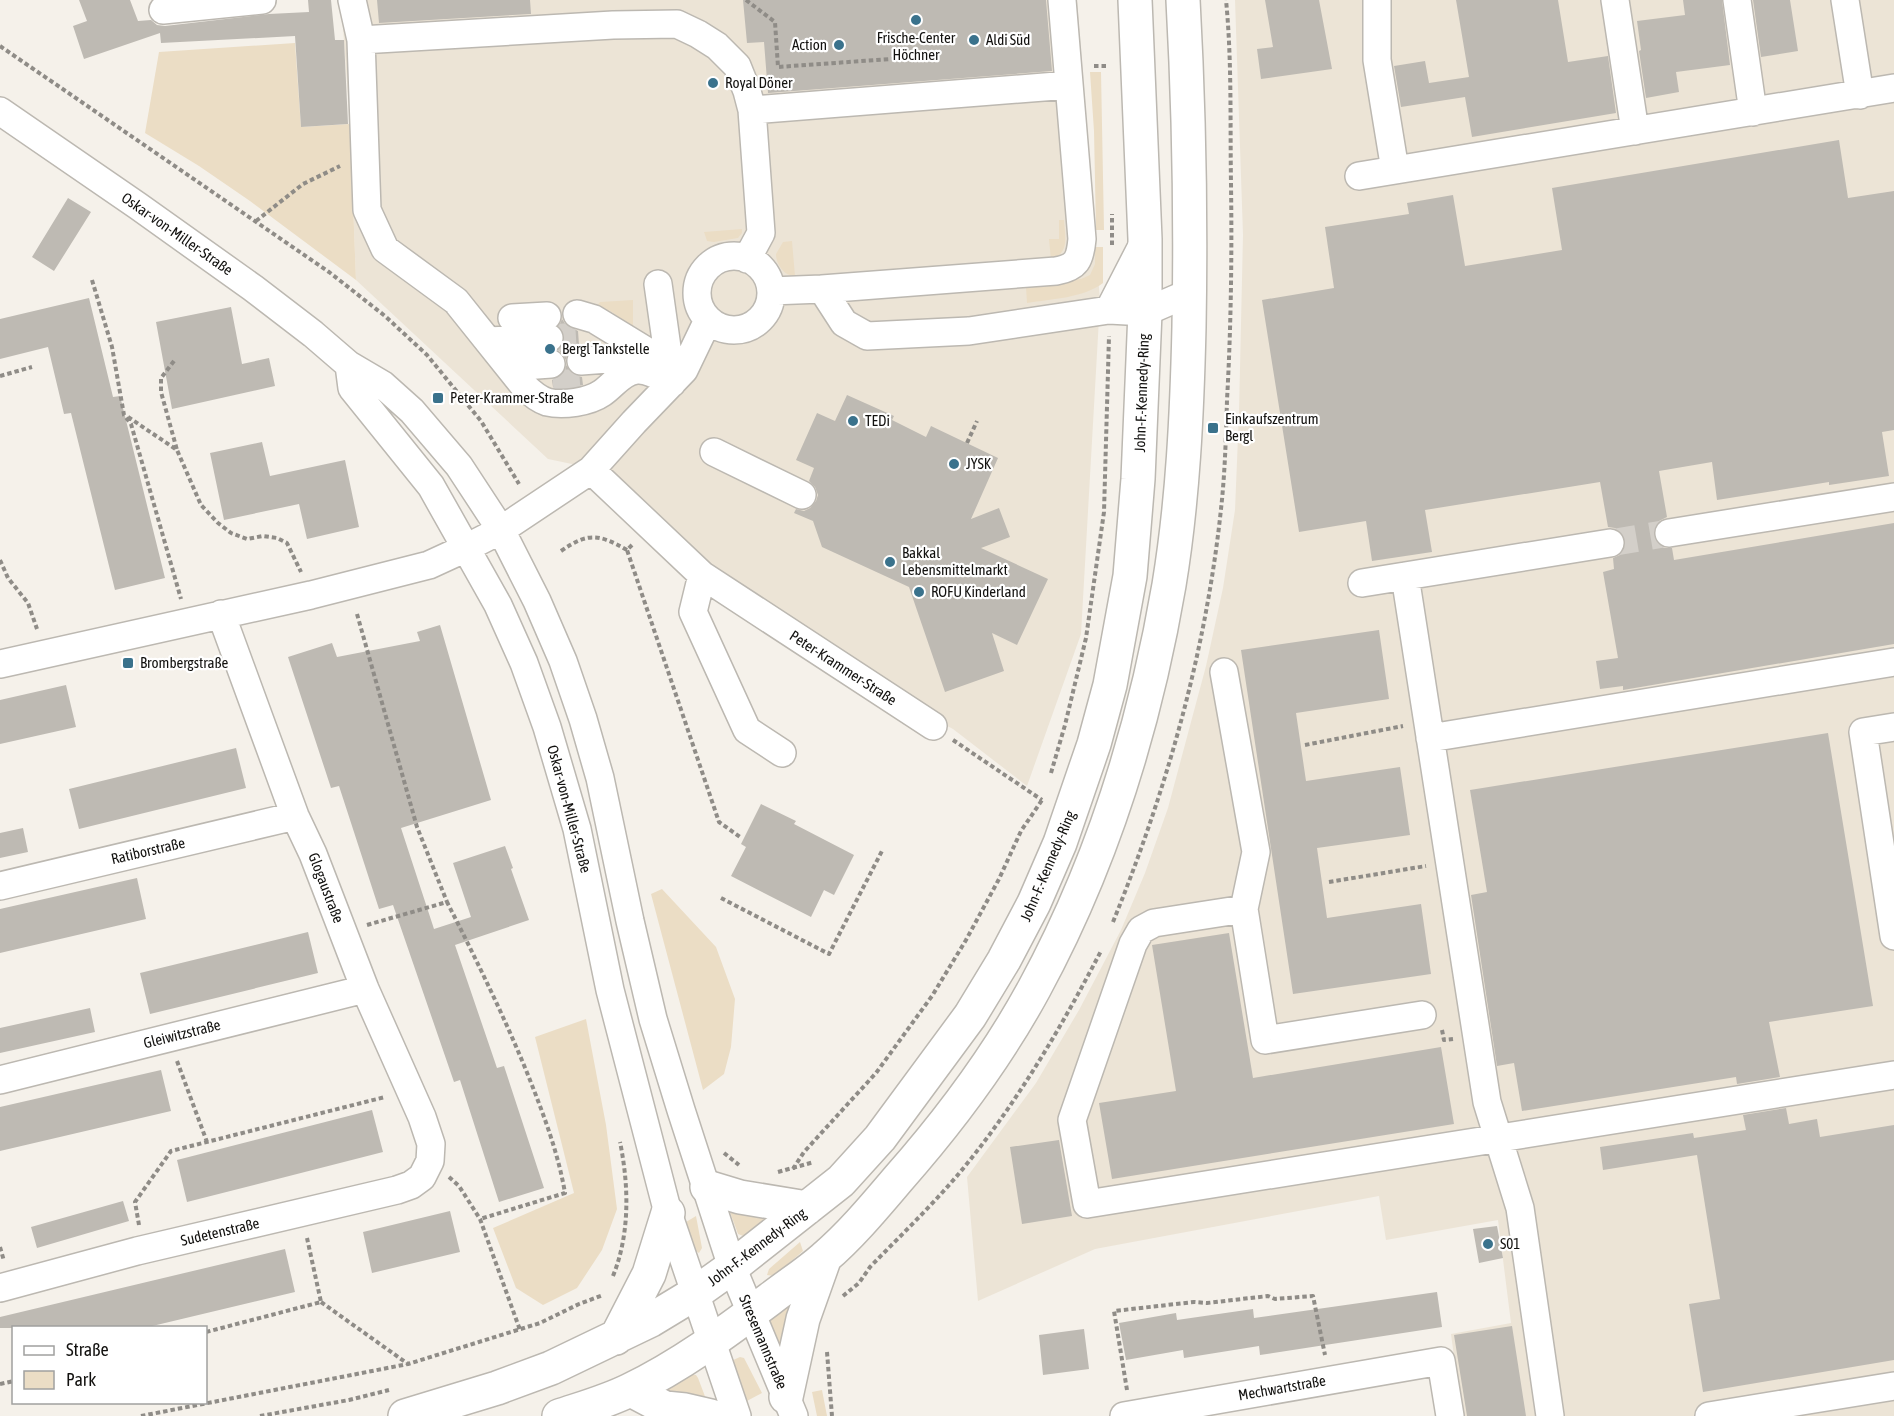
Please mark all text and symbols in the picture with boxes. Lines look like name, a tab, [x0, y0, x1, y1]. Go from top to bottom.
marker: Frische-Center Höchner	[909, 13, 923, 27]
place label: Frische-Center Höchner	[877, 29, 956, 63]
place label: Aldi Süd	[986, 31, 1030, 48]
marker: Aldi Süd	[967, 33, 981, 47]
place label: Action	[792, 36, 827, 53]
marker: Action	[832, 38, 846, 52]
place label: Royal Döner	[725, 74, 793, 91]
marker: Royal Döner	[706, 76, 720, 90]
street label: Oskar-von-Miller-Straße	[118, 189, 236, 278]
street label: John-F.-Kennedy-Ring	[1131, 333, 1152, 453]
place label: Bergl Tankstelle	[562, 340, 650, 357]
marker: Bergl Tankstelle	[543, 342, 557, 356]
place label: Peter-Krammer-Straße	[450, 389, 574, 406]
marker: Peter-Krammer-Straße	[431, 391, 445, 405]
place label: Einkaufszentrum Bergl	[1225, 410, 1319, 444]
place label: TEDi	[865, 412, 890, 429]
marker: TEDi	[846, 414, 860, 428]
marker: Einkaufszentrum Bergl	[1206, 421, 1220, 435]
place label: JYSK	[966, 455, 992, 472]
marker: JYSK	[947, 457, 961, 471]
place label: Bakkal Lebensmittelmarkt	[902, 544, 1008, 578]
marker: Bakkal Lebensmittelmarkt	[883, 555, 897, 569]
place label: ROFU Kinderland	[931, 583, 1026, 600]
marker: ROFU Kinderland	[912, 585, 926, 599]
street label: Peter-Krammer-Straße	[787, 627, 900, 709]
place label: Brombergstraße	[140, 654, 228, 671]
marker: Brombergstraße	[121, 656, 135, 670]
street label: Oskar-von-Miller-Straße	[544, 743, 595, 875]
street label: John-F.-Kennedy-Ring	[1017, 807, 1079, 924]
street label: Ratiborstraße	[109, 834, 187, 867]
street label: Glogaustraße	[305, 850, 348, 925]
street label: Gleiwitzstraße	[142, 1016, 222, 1051]
street label: John-F.-Kennedy-Ring	[704, 1204, 810, 1289]
street label: Sudetenstraße	[179, 1214, 261, 1249]
place label: S01	[1500, 1235, 1520, 1252]
marker: S01	[1481, 1237, 1495, 1251]
street label: Stresemannstraße	[736, 1292, 791, 1392]
legend	[12, 1326, 207, 1404]
text: Straße	[66, 1339, 109, 1360]
text: Park	[66, 1369, 96, 1390]
street label: Mechwartstraße	[1237, 1371, 1327, 1404]

